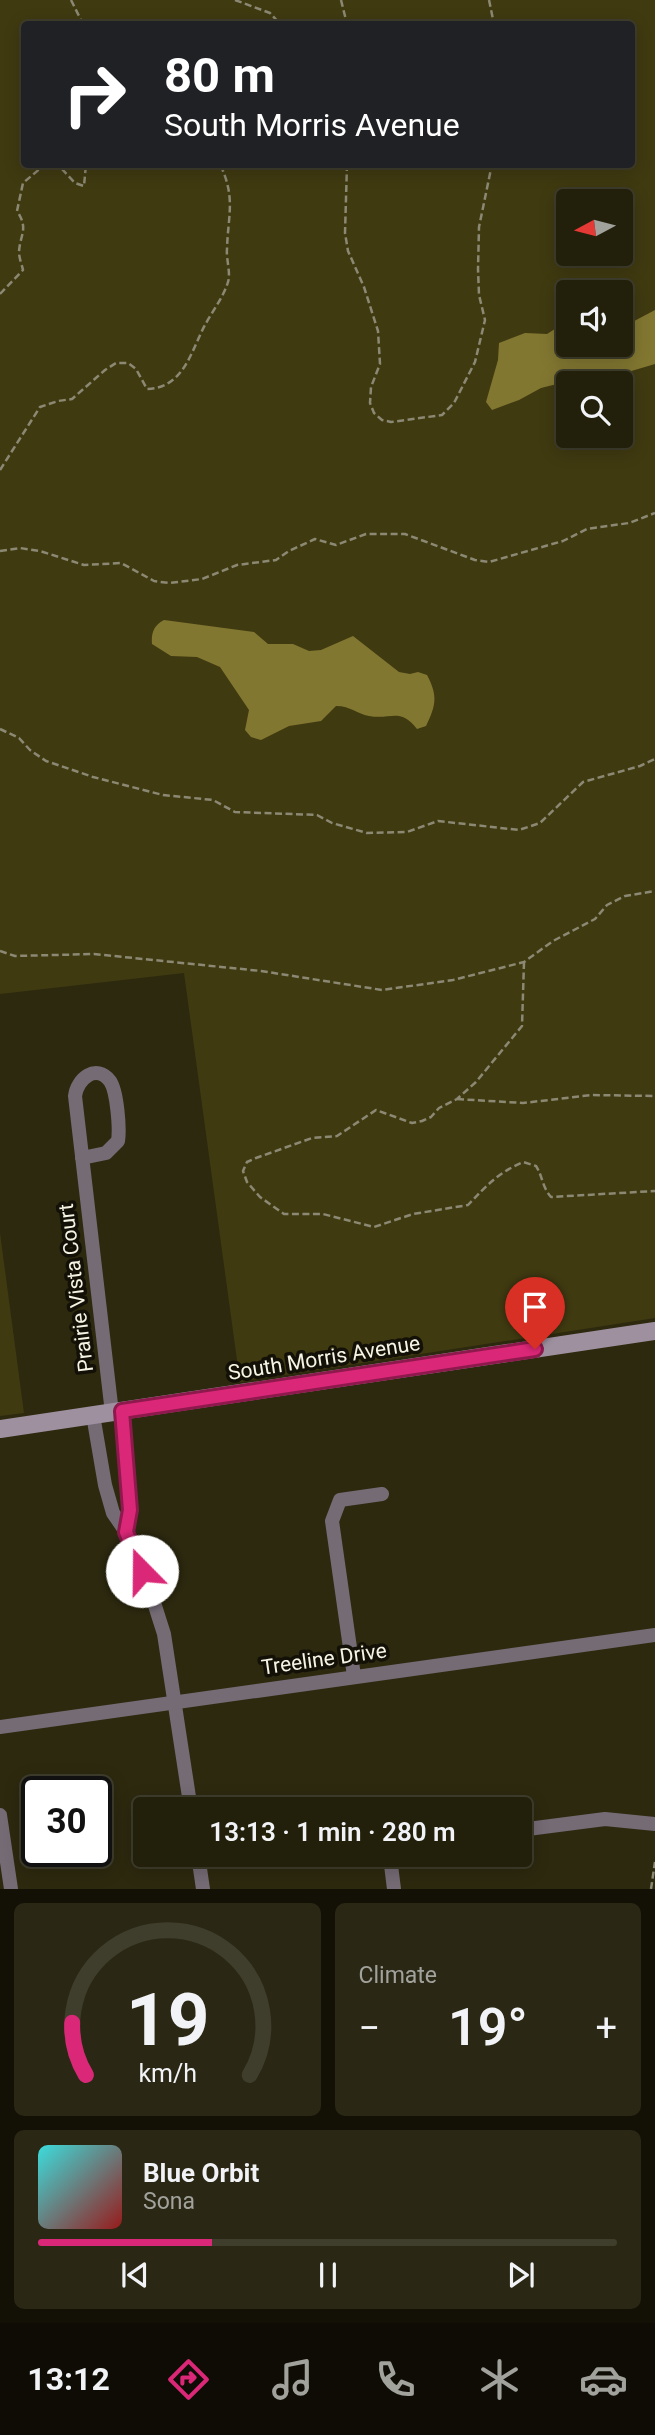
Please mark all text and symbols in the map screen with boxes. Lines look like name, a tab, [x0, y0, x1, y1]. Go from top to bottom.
text: 80 m	[164, 47, 275, 104]
icon: right	[49, 49, 140, 140]
text: South Morris Avenue	[164, 106, 460, 144]
north arrow	[556, 189, 634, 266]
map controls	[556, 189, 633, 448]
button: sound	[556, 280, 633, 357]
button: search	[556, 371, 633, 448]
street label: Prairie Vista Court	[54, 1202, 98, 1374]
pin	[505, 1277, 565, 1349]
icon: arrive	[516, 1288, 554, 1326]
street label: South Morris Avenue	[226, 1331, 422, 1385]
position arrow	[105, 1534, 179, 1608]
street label: Treeline Drive	[260, 1638, 388, 1680]
speed limit sign: 30	[21, 1776, 112, 1867]
text: 13:13 · 1 min · 280 m	[209, 1817, 456, 1847]
text: Climate	[359, 1962, 437, 1989]
text: 19	[125, 1978, 209, 2064]
text: 19°	[448, 1997, 528, 2058]
text: −	[359, 2006, 380, 2050]
text: +	[595, 2006, 617, 2050]
text: km/h	[138, 2059, 197, 2088]
text: Blue Orbit	[143, 2158, 259, 2188]
text: Sona	[143, 2188, 195, 2215]
icon: previous	[116, 2256, 154, 2294]
icon: pause	[309, 2256, 347, 2294]
icon: next	[502, 2256, 540, 2294]
icon: directions	[164, 2355, 213, 2404]
icon: music	[268, 2355, 317, 2404]
icon: phone	[371, 2355, 420, 2404]
icon: climate	[475, 2355, 524, 2404]
icon: car	[579, 2355, 628, 2404]
text: 13:12	[27, 2360, 110, 2398]

